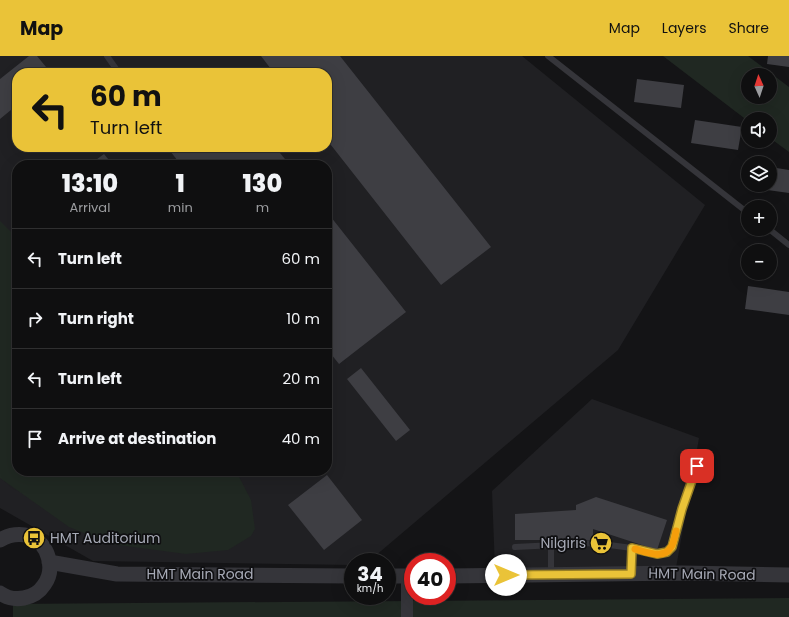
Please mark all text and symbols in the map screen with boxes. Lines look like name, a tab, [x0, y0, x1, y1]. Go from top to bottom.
text: Map	[20, 15, 63, 42]
text: Map	[609, 18, 640, 38]
text: Layers	[662, 18, 706, 38]
text: Share	[728, 18, 769, 38]
north arrow	[741, 68, 777, 104]
map controls	[741, 68, 777, 280]
text: 60 m	[90, 77, 162, 116]
icon: left	[24, 84, 76, 136]
button: sound	[741, 112, 777, 148]
text: Turn left	[90, 115, 162, 140]
button: layers	[741, 156, 777, 192]
text: 13:10	[62, 167, 118, 200]
text: 1	[176, 167, 185, 200]
text: 130	[243, 167, 282, 200]
text: Arrival	[69, 198, 110, 217]
text: min	[168, 198, 193, 217]
text: m	[256, 198, 269, 217]
button: +	[741, 200, 777, 236]
button: −	[741, 244, 777, 280]
icon: left	[24, 248, 46, 270]
text: Turn left	[58, 248, 122, 269]
text: 60 m	[282, 248, 320, 269]
icon: right	[24, 308, 46, 330]
text: Turn right	[58, 308, 134, 329]
text: 10 m	[286, 308, 320, 329]
icon: left	[24, 368, 46, 390]
text: Turn left	[58, 368, 122, 389]
text: 20 m	[282, 368, 320, 389]
icon: arrive	[24, 428, 46, 450]
text: Arrive at destination	[58, 428, 216, 449]
text: 40 m	[282, 428, 320, 449]
pin	[680, 449, 714, 483]
icon: arrive	[686, 455, 708, 477]
bus stop icon: HMT Auditorium	[21, 525, 47, 551]
place label: HMT Auditorium	[50, 528, 160, 548]
supermarket icon: Nilgiris	[588, 530, 614, 556]
place label: Nilgiris	[540, 533, 586, 553]
speed limit sign: 40	[404, 553, 456, 605]
position arrow	[485, 554, 527, 596]
text: 34	[357, 560, 383, 588]
street label: HMT Main Road	[648, 563, 756, 585]
street label: HMT Main Road	[146, 564, 254, 584]
text: km/h	[357, 581, 383, 596]

